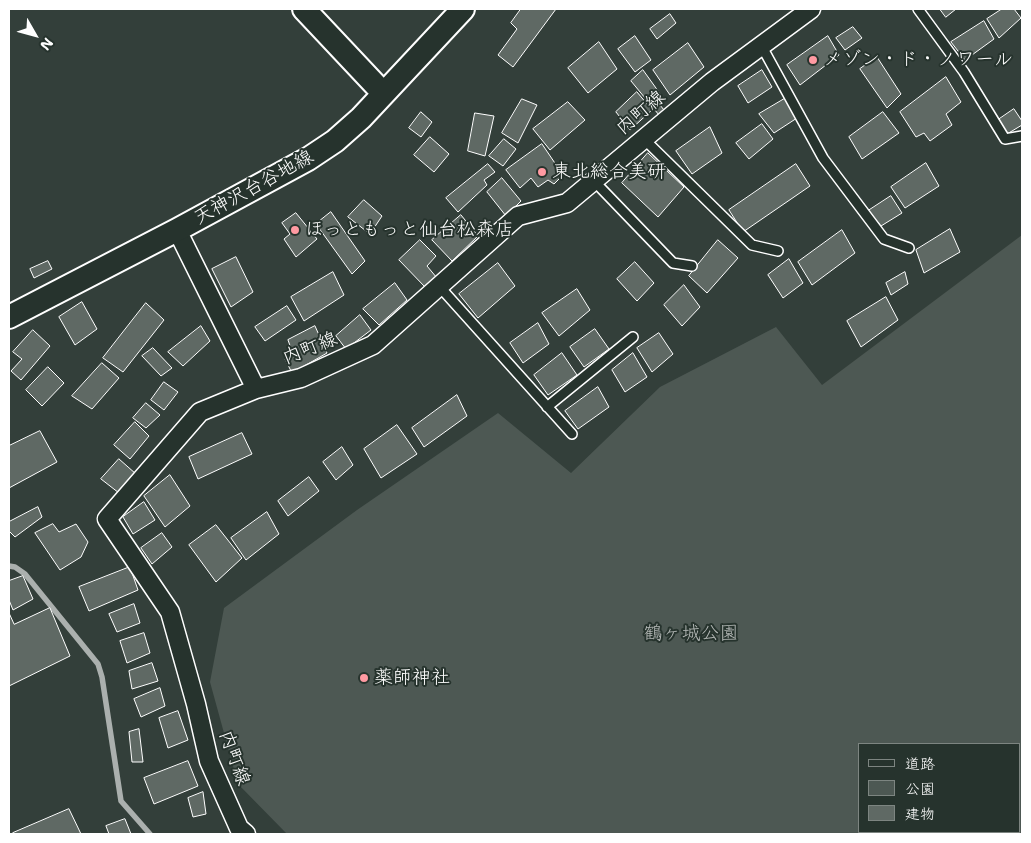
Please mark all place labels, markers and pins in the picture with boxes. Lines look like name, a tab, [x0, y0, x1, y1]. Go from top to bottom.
place label: メゾン・ド・ノワール	[823, 49, 1013, 71]
marker: メゾン・ド・ノワール	[807, 54, 819, 66]
place label: 東北総合美研	[552, 161, 666, 183]
marker: 東北総合美研	[536, 166, 548, 178]
place label: ほっともっと仙台松森店	[305, 219, 514, 241]
marker: ほっともっと仙台松森店	[289, 224, 301, 236]
place label: 薬師神社	[374, 667, 450, 689]
marker: 薬師神社	[358, 672, 370, 684]

